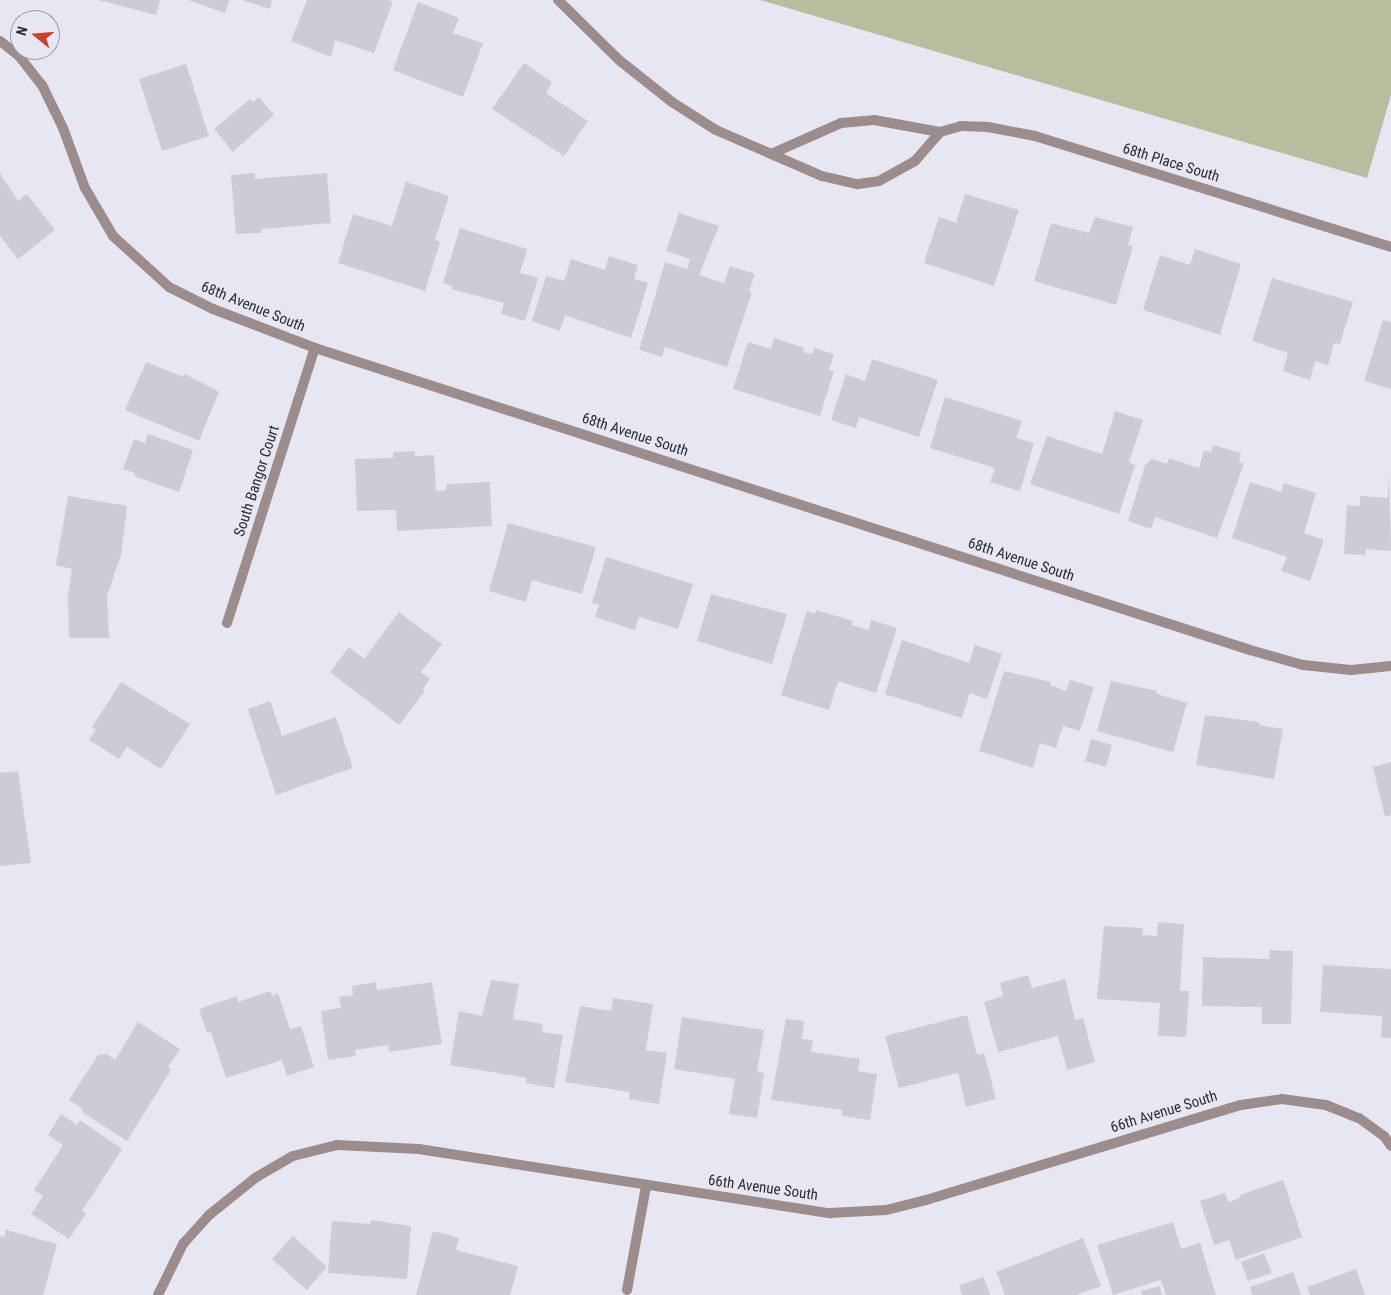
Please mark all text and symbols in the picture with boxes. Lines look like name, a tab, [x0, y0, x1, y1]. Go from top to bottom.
north arrow	[10, 10, 60, 60]
text: N	[13, 24, 31, 37]
street label: 68th Place South	[1120, 140, 1222, 186]
street label: 68th Avenue South	[198, 278, 308, 336]
street label: 68th Avenue South	[580, 409, 690, 461]
street label: South Bangor Court	[231, 423, 283, 539]
street label: 68th Avenue South	[966, 534, 1076, 586]
street label: 66th Avenue South	[1108, 1087, 1220, 1137]
street label: 66th Avenue South	[707, 1171, 819, 1205]

